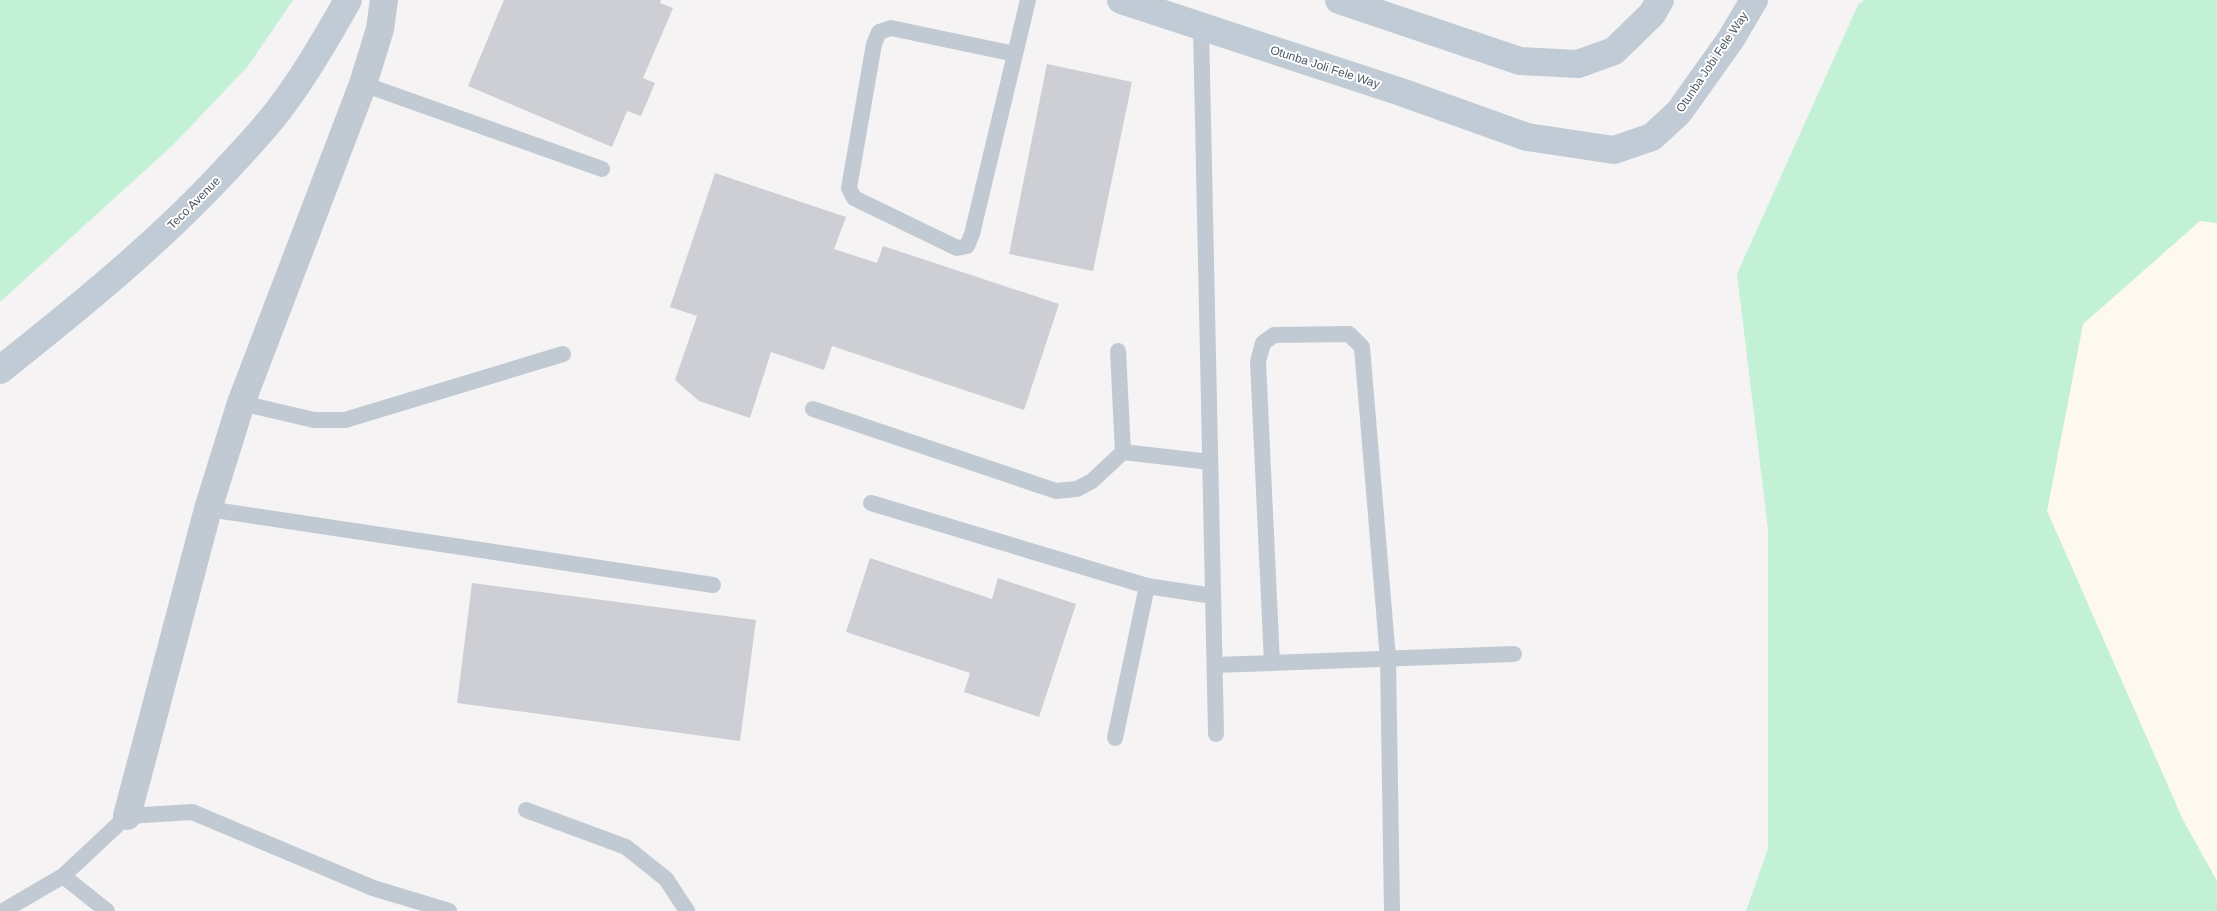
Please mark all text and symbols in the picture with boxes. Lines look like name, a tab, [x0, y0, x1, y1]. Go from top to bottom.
street label: Otunba Jobi Fele Way	[1673, 9, 1751, 115]
street label: Otunba Joli Fele Way	[1268, 43, 1382, 91]
street label: Teco Avenue	[165, 174, 223, 232]

